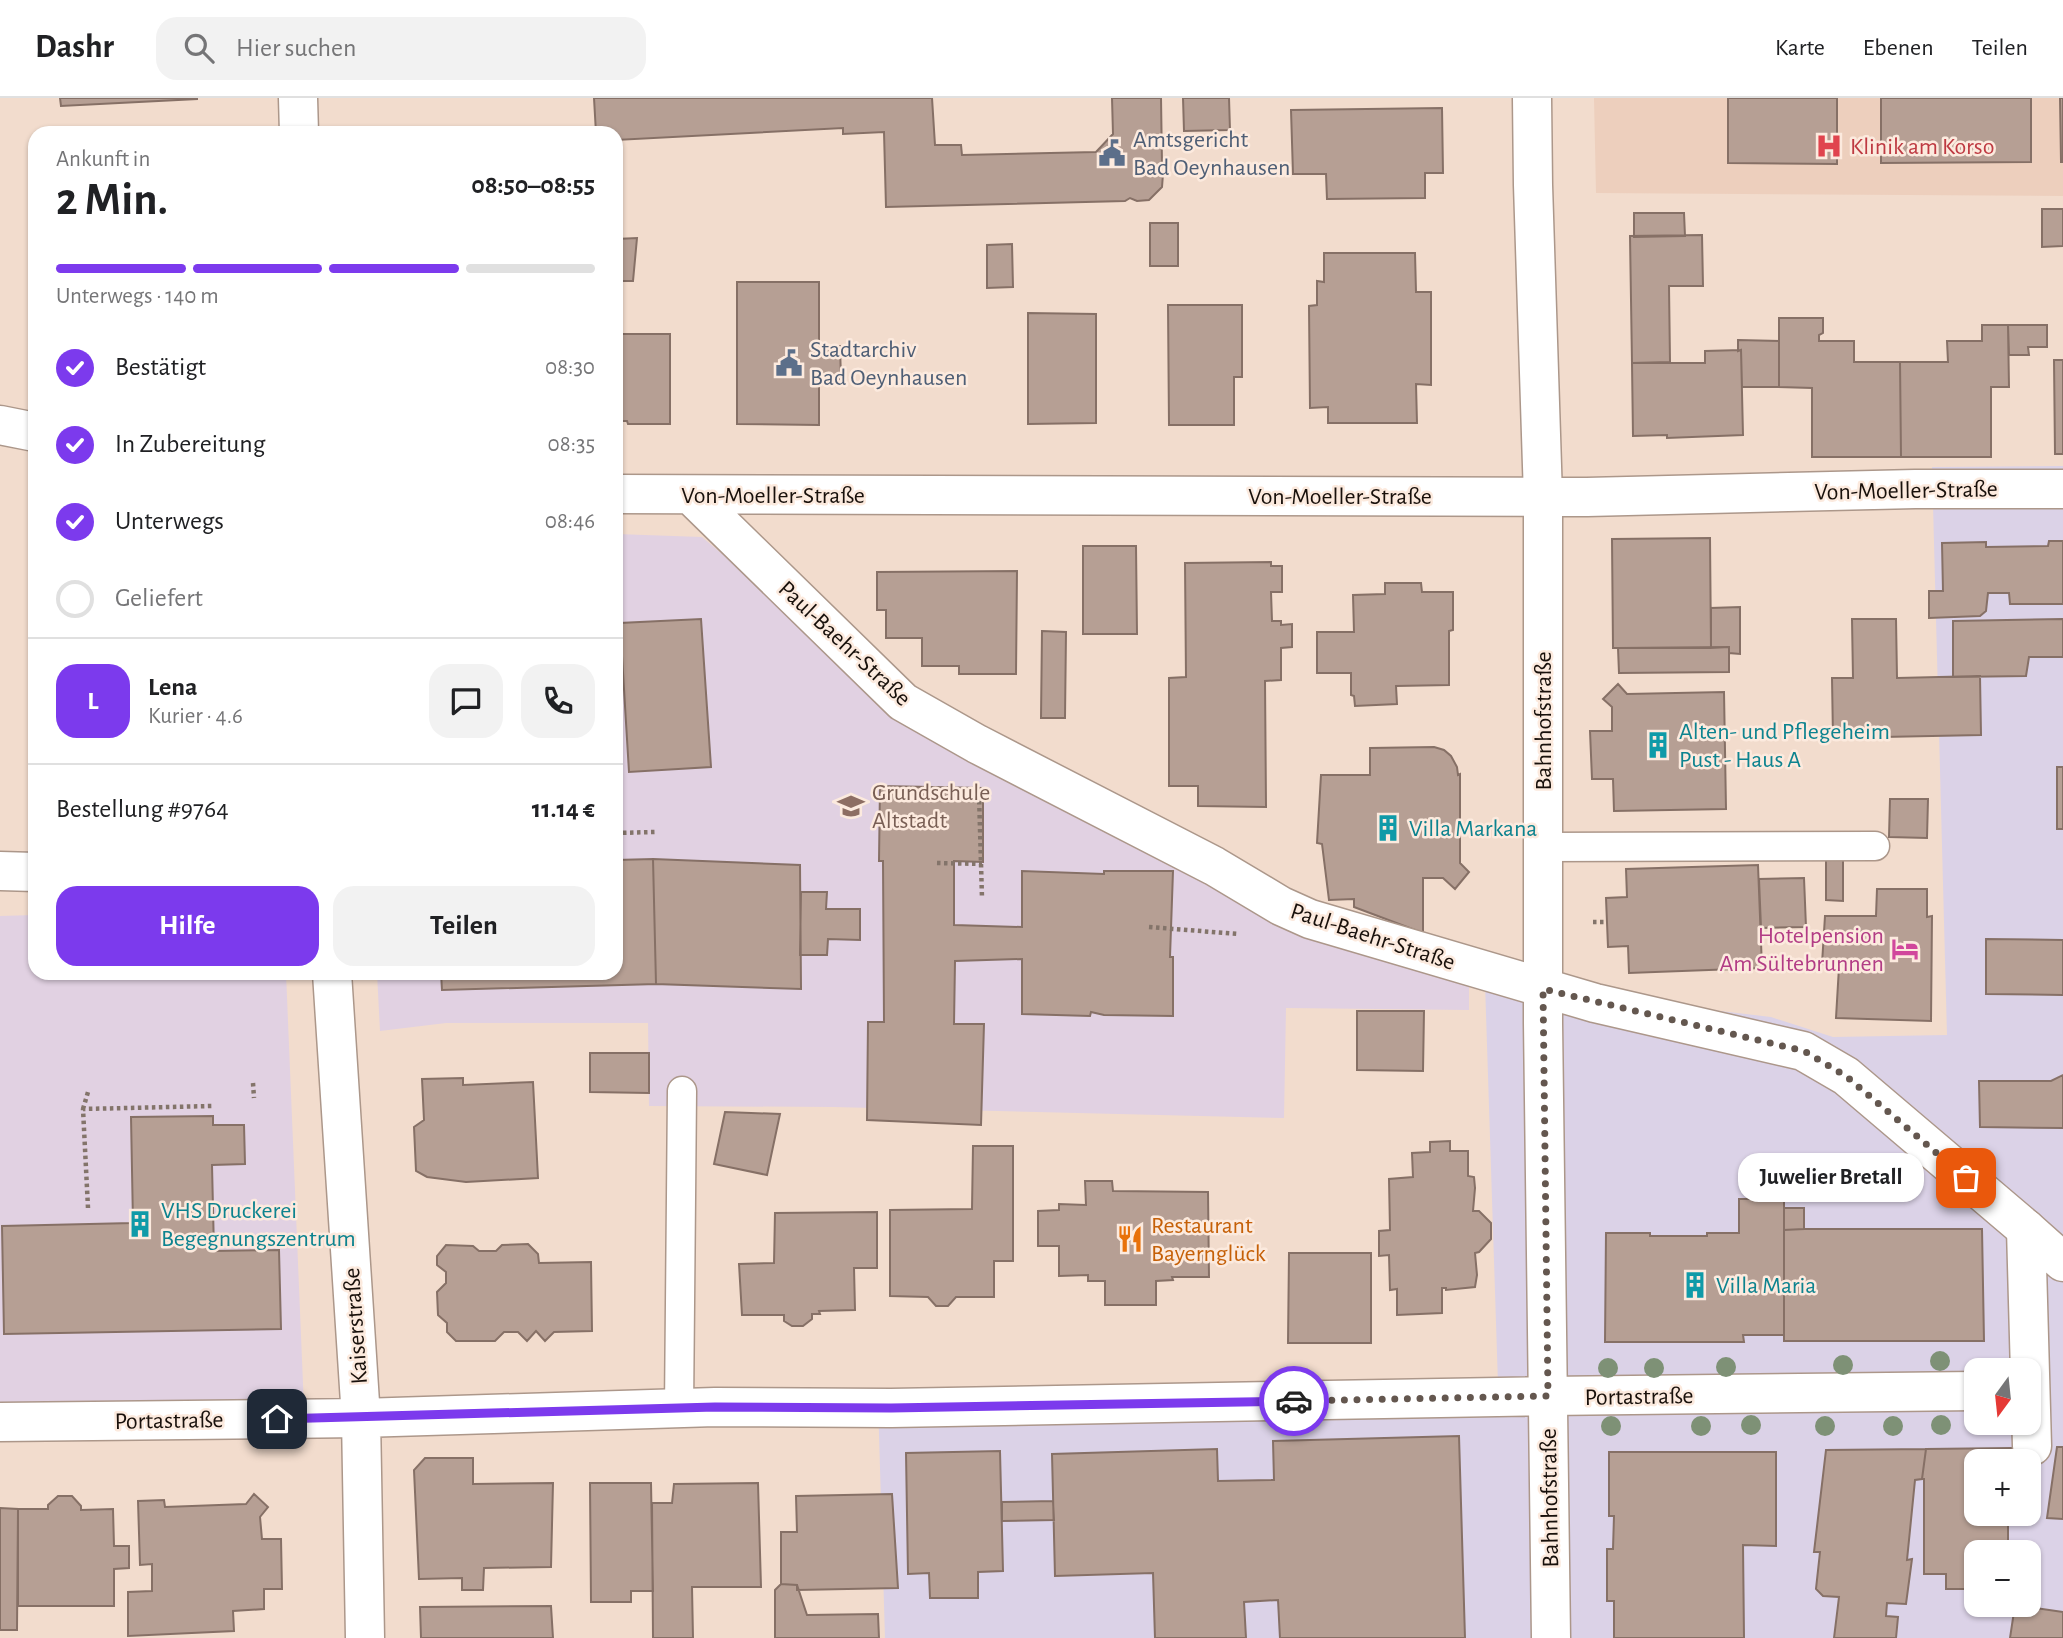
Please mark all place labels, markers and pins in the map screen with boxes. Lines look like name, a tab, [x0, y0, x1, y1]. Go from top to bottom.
place label: Amtsgericht Bad Oeynhausen	[1133, 128, 1290, 180]
hospital icon: Klinik am Korso	[1814, 131, 1844, 161]
place label: Klinik am Korso	[1850, 135, 1995, 159]
public building icon: Amtsgericht Bad Oeynhausen	[1097, 138, 1127, 168]
place label: Stadtarchiv Bad Oeynhausen	[810, 338, 967, 390]
public building icon: Stadtarchiv Bad Oeynhausen	[774, 348, 804, 378]
place label: Alten- und Pflegeheim Pust - Haus A	[1679, 720, 1890, 772]
building icon: Alten- und Pflegeheim Pust - Haus A	[1643, 730, 1673, 760]
place label: Grundschule Altstadt	[872, 781, 990, 833]
school or university icon: Grundschule Altstadt	[836, 791, 866, 821]
building icon: Villa Markana	[1373, 813, 1403, 843]
place label: Villa Markana	[1409, 817, 1537, 841]
place label: Hotelpension Am Sültebrunnen	[1720, 924, 1884, 976]
hotel icon: Hotelpension Am Sültebrunnen	[1890, 934, 1920, 964]
pin	[1936, 1148, 1996, 1208]
callout: Juwelier Bretall	[1738, 1154, 1924, 1202]
place label: VHS Druckerei Begegnungszentrum	[161, 1199, 356, 1251]
building icon: VHS Druckerei Begegnungszentrum	[125, 1209, 155, 1239]
place label: Restaurant Bayernglück	[1151, 1214, 1266, 1266]
restaurant icon: Restaurant Bayernglück	[1115, 1224, 1145, 1254]
building icon: Villa Maria	[1680, 1270, 1710, 1300]
place label: Villa Maria	[1716, 1274, 1816, 1298]
pin	[247, 1389, 307, 1449]

